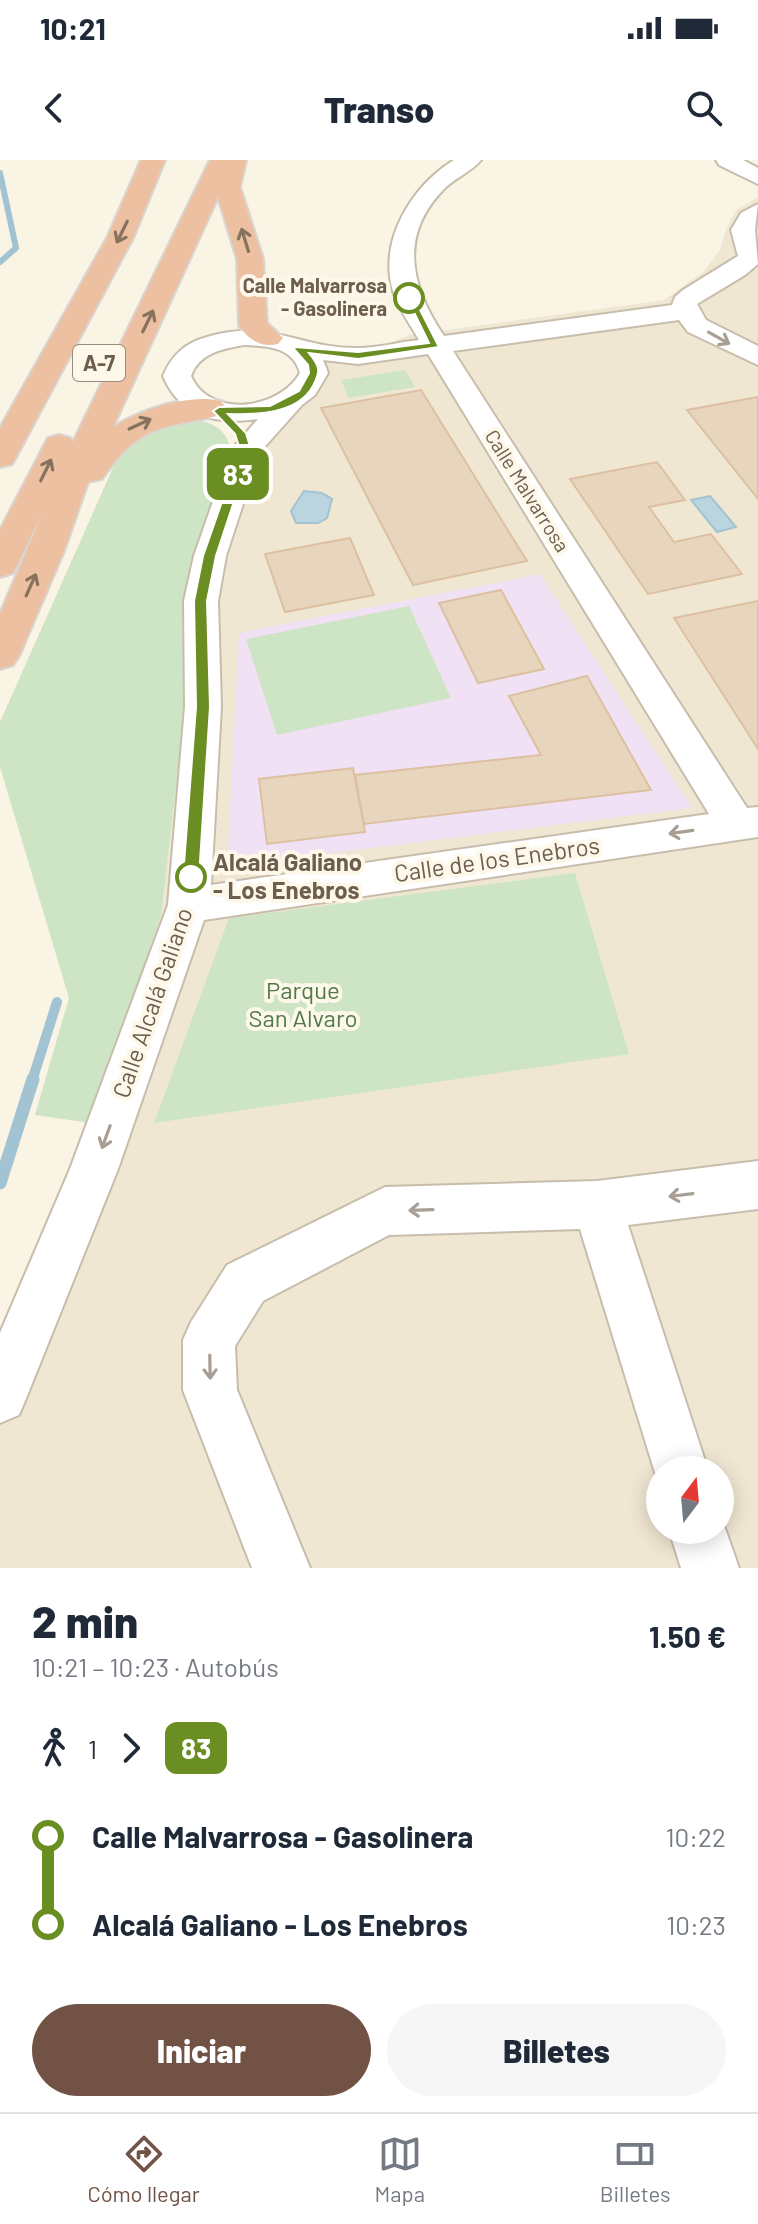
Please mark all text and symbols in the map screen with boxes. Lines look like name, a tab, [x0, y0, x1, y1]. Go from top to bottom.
text: 10:21	[40, 10, 106, 46]
icon: back	[32, 86, 76, 130]
icon: search	[682, 86, 726, 130]
text: Transo	[324, 87, 434, 130]
one-way arrow	[114, 219, 129, 243]
one-way arrow	[236, 228, 251, 253]
place label: Calle Malvarrosa - Gasolinera	[243, 273, 387, 320]
marker: Calle Malvarrosa - Gasolinera	[394, 283, 424, 313]
one-way arrow	[140, 310, 156, 334]
one-way arrow	[707, 330, 730, 346]
road number: A-7	[73, 345, 125, 381]
one-way arrow	[127, 416, 151, 431]
street label: Calle Malvarrosa	[481, 425, 575, 556]
line badge: 83	[202, 448, 274, 500]
text: 83	[223, 457, 253, 491]
one-way arrow	[40, 459, 55, 482]
one-way arrow	[25, 573, 40, 597]
one-way arrow	[669, 825, 694, 840]
street label: Calle de los Enebros	[392, 830, 601, 887]
place label: Alcalá Galiano - Los Enebros	[213, 847, 362, 904]
marker: Alcalá Galiano - Los Enebros	[176, 862, 206, 892]
street label: Calle Alcalá Galiano	[105, 904, 198, 1101]
park label: Parque San Alvaro	[248, 975, 358, 1032]
one-way arrow	[98, 1124, 112, 1149]
one-way arrow	[668, 1188, 694, 1203]
one-way arrow	[408, 1203, 435, 1218]
one-way arrow	[202, 1353, 218, 1380]
north arrow	[646, 1456, 734, 1544]
map controls	[646, 1456, 734, 1544]
text: 2 min	[32, 1594, 138, 1647]
text: 1.50 €	[649, 1618, 726, 1654]
text: 10:21 – 10:23 · Autobús	[32, 1651, 279, 1682]
icon: walk	[32, 1726, 76, 1770]
icon: forward	[109, 1726, 153, 1770]
text: 83	[181, 1731, 211, 1765]
text: 1	[88, 1733, 97, 1764]
text: Calle Malvarrosa - Gasolinera	[92, 1818, 473, 1854]
text: 10:22	[666, 1821, 726, 1852]
text: Alcalá Galiano - Los Enebros	[92, 1906, 468, 1942]
text: 10:23	[666, 1909, 726, 1940]
button: Iniciar	[32, 2004, 371, 2096]
button: Billetes	[387, 2004, 726, 2096]
tab: Cómo llegar	[87, 2132, 200, 2206]
tab: Mapa	[375, 2132, 425, 2206]
tab: Billetes	[600, 2132, 671, 2206]

